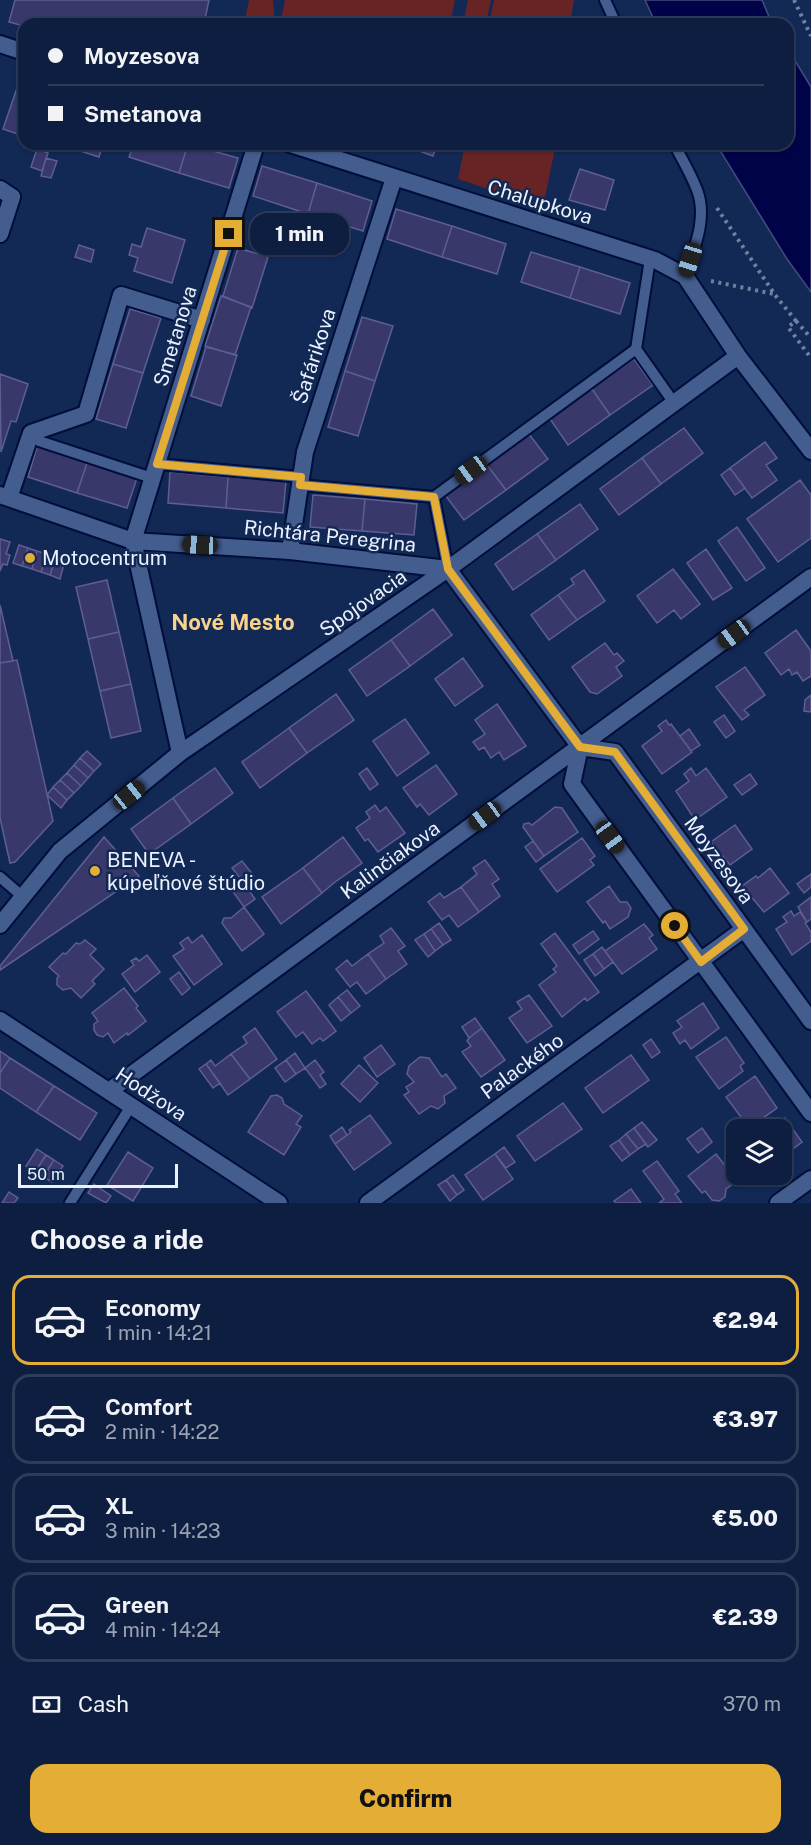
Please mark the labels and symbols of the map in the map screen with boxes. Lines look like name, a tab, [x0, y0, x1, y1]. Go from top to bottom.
street label: Chalupkova	[485, 175, 595, 229]
callout: 1 min	[250, 213, 349, 255]
route end	[215, 220, 242, 247]
car	[676, 240, 704, 280]
street label: Smetanova	[148, 283, 202, 389]
street label: Šafárikova	[287, 305, 341, 407]
car	[451, 452, 491, 488]
street label: Richtára Peregrina	[243, 515, 417, 557]
car	[182, 535, 218, 555]
place label: Motocentrum	[42, 546, 167, 570]
marker: Motocentrum	[23, 551, 37, 565]
street label: Spojovacia	[315, 564, 411, 642]
district label: Nové Mesto	[171, 609, 295, 635]
car	[714, 616, 754, 652]
car	[109, 777, 149, 813]
car	[465, 798, 505, 834]
street label: Moyzesova	[679, 812, 759, 908]
street label: Kalinčiakova	[336, 816, 444, 904]
car	[592, 817, 628, 857]
place label: BENEVA - kúpeľňové štúdio	[107, 848, 265, 895]
marker: BENEVA - kúpeľňové štúdio	[88, 864, 102, 878]
route start	[661, 912, 688, 939]
street label: Palackého	[476, 1028, 568, 1104]
street label: Hodžova	[111, 1062, 191, 1126]
scale bar	[18, 1161, 178, 1188]

